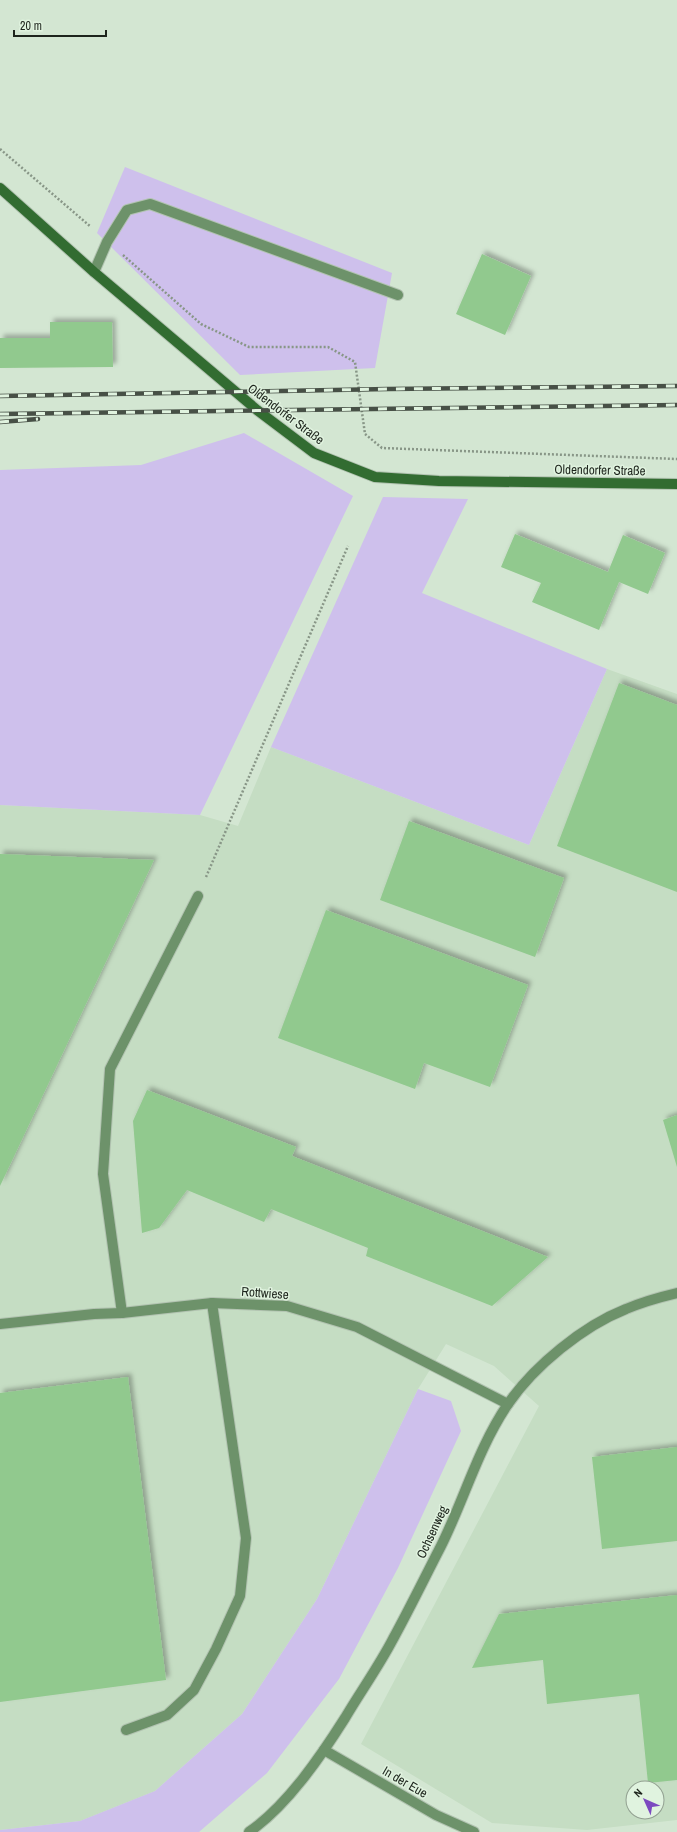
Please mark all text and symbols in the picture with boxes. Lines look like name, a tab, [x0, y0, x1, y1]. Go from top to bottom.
scale bar	[14, 12, 106, 38]
text: 20 m	[20, 18, 42, 34]
street label: Oldendorfer Straße	[244, 380, 328, 448]
street label: Oldendorfer Straße	[554, 461, 646, 479]
street label: Rottwiese	[241, 1283, 289, 1303]
street label: Ochsenweg	[412, 1503, 452, 1561]
street label: In der Eue	[379, 1762, 431, 1802]
north arrow	[625, 1780, 665, 1820]
text: N	[631, 1786, 645, 1800]

